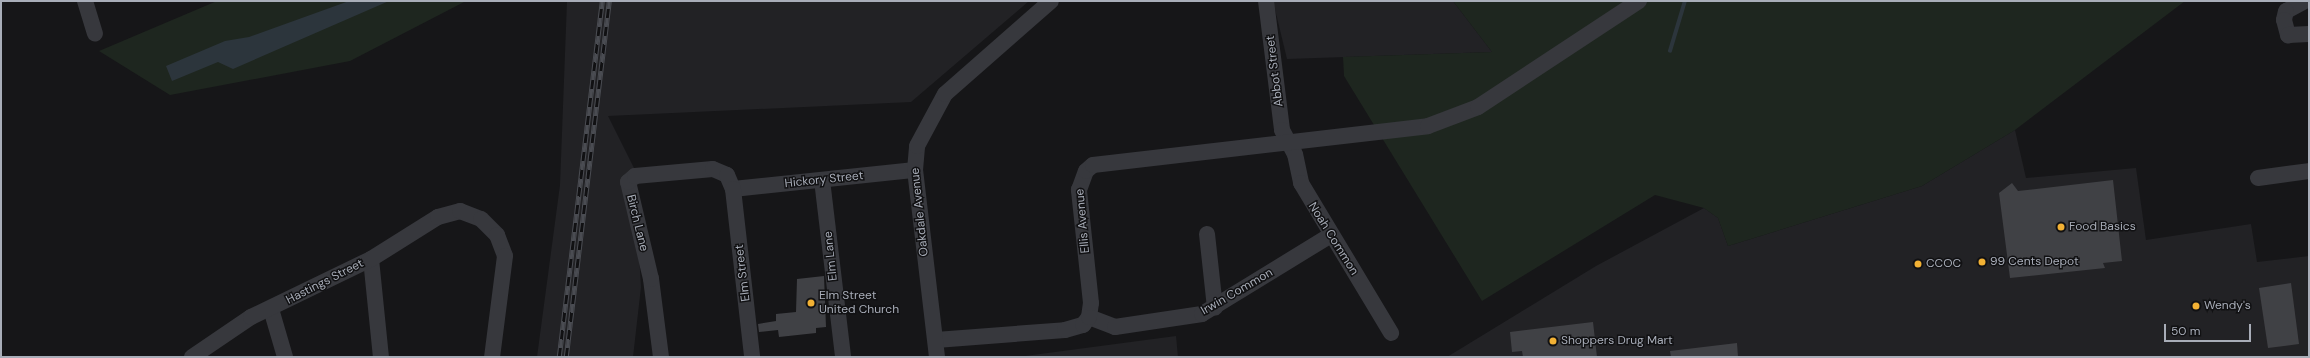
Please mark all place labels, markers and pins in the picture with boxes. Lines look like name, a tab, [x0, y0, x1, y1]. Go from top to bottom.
place label: Food Basics	[2069, 220, 2136, 234]
marker: Food Basics	[2056, 222, 2066, 232]
place label: 99 Cents Depot	[1990, 255, 2079, 269]
place label: CCOC	[1926, 257, 1961, 271]
marker: 99 Cents Depot	[1977, 257, 1987, 267]
marker: CCOC	[1913, 259, 1923, 269]
place label: Elm Street United Church	[819, 289, 899, 317]
marker: Elm Street United Church	[806, 298, 816, 308]
place label: Wendy's	[2204, 299, 2251, 313]
marker: Wendy's	[2191, 301, 2201, 311]
place label: Shoppers Drug Mart	[1561, 334, 1673, 348]
marker: Shoppers Drug Mart	[1548, 336, 1558, 346]

